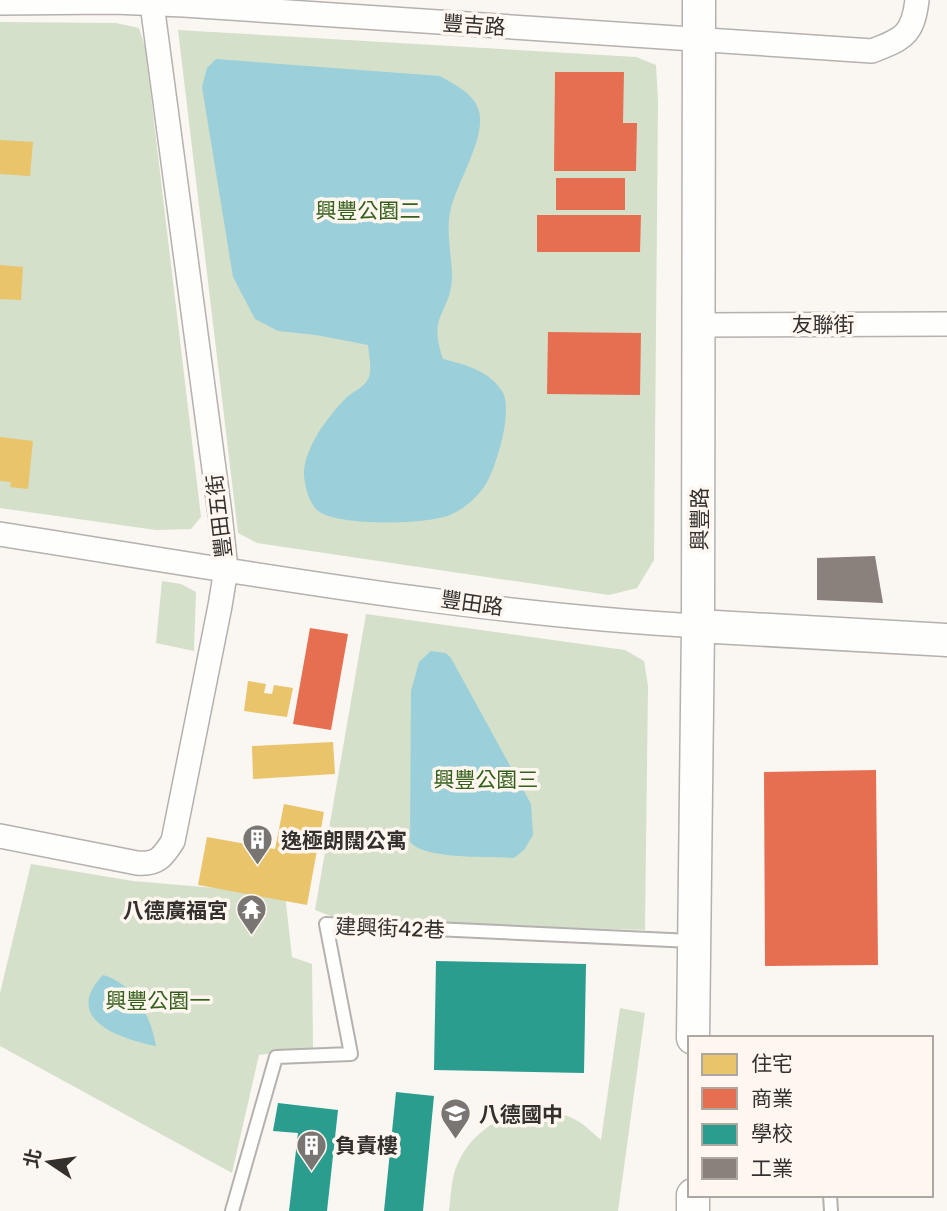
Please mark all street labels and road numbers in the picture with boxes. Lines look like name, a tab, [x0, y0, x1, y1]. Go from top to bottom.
street label: 豐吉路	[442, 10, 506, 40]
street label: 友聯街	[792, 312, 855, 337]
street label: 豐田五街	[201, 473, 237, 559]
street label: 興豐路	[687, 488, 712, 551]
street label: 豐田路	[439, 586, 505, 620]
street label: 建興街42巷	[335, 914, 445, 942]

